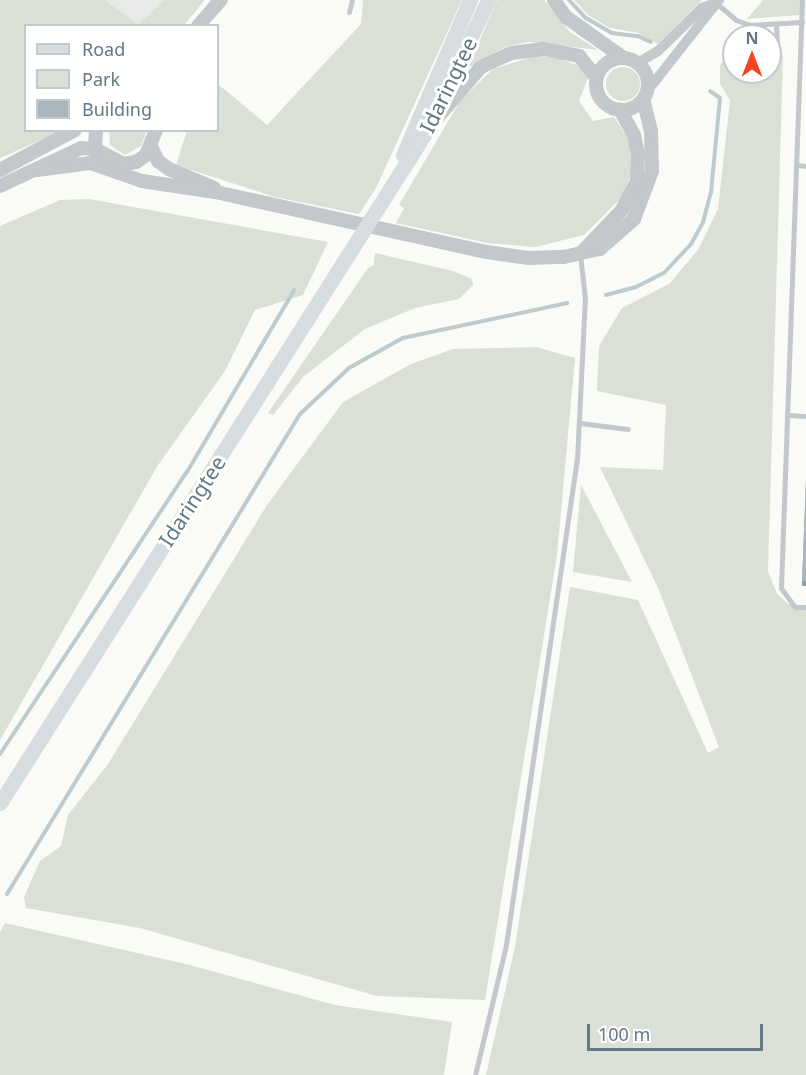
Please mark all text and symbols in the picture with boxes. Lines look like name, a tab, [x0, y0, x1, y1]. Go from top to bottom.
legend	[24, 24, 219, 132]
north arrow	[722, 24, 782, 84]
text: N	[745, 27, 759, 49]
street label: Idaringtee	[414, 33, 482, 137]
text: Road	[82, 37, 125, 61]
text: Park	[82, 67, 120, 91]
text: Building	[82, 97, 152, 121]
street label: Idaringtee	[153, 451, 231, 551]
scale bar	[590, 1012, 766, 1050]
text: 100 m	[598, 1022, 650, 1046]

